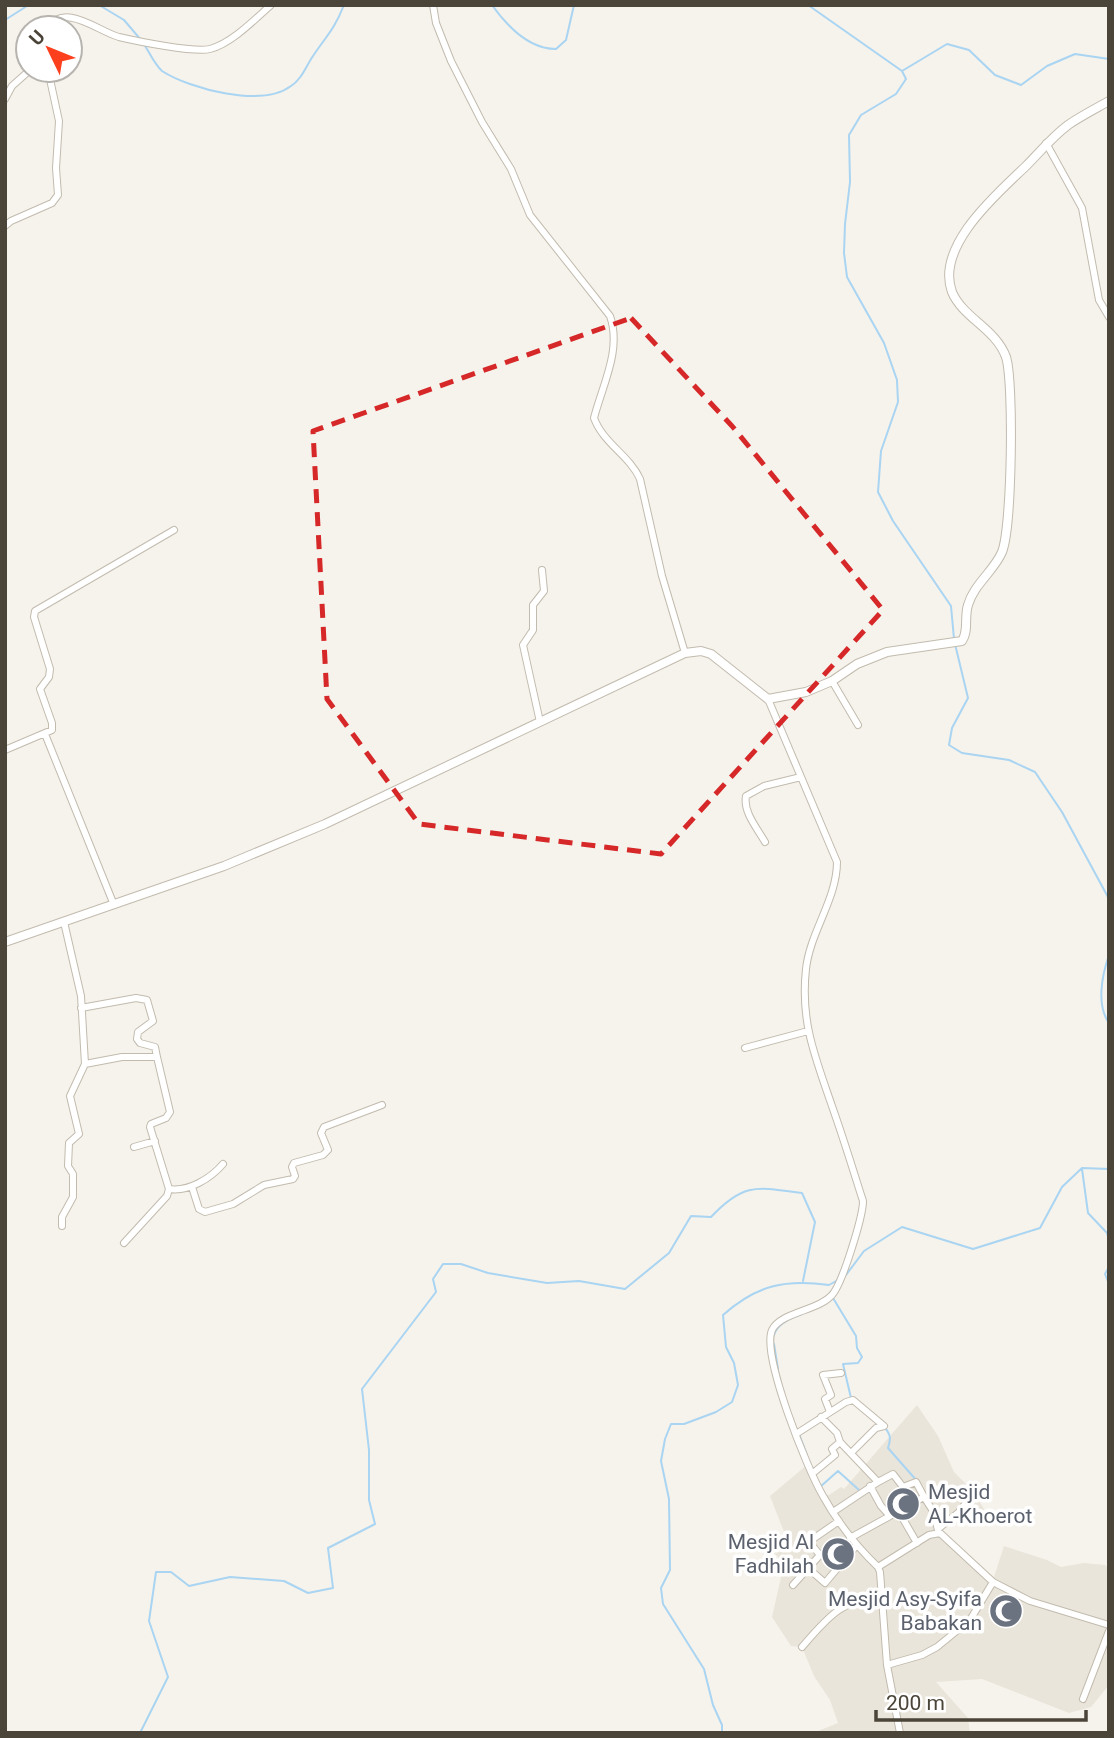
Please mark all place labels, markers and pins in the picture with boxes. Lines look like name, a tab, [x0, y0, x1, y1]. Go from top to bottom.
place label: Mesjid AL-Khoerot	[928, 1480, 1033, 1528]
mosque icon: Mesjid AL-Khoerot	[884, 1485, 922, 1523]
place label: Mesjid Al Fadhilah	[728, 1530, 814, 1578]
mosque icon: Mesjid Al Fadhilah	[819, 1535, 857, 1573]
place label: Mesjid Asy-Syifa Babakan	[828, 1587, 982, 1635]
mosque icon: Mesjid Asy-Syifa Babakan	[987, 1592, 1025, 1630]

